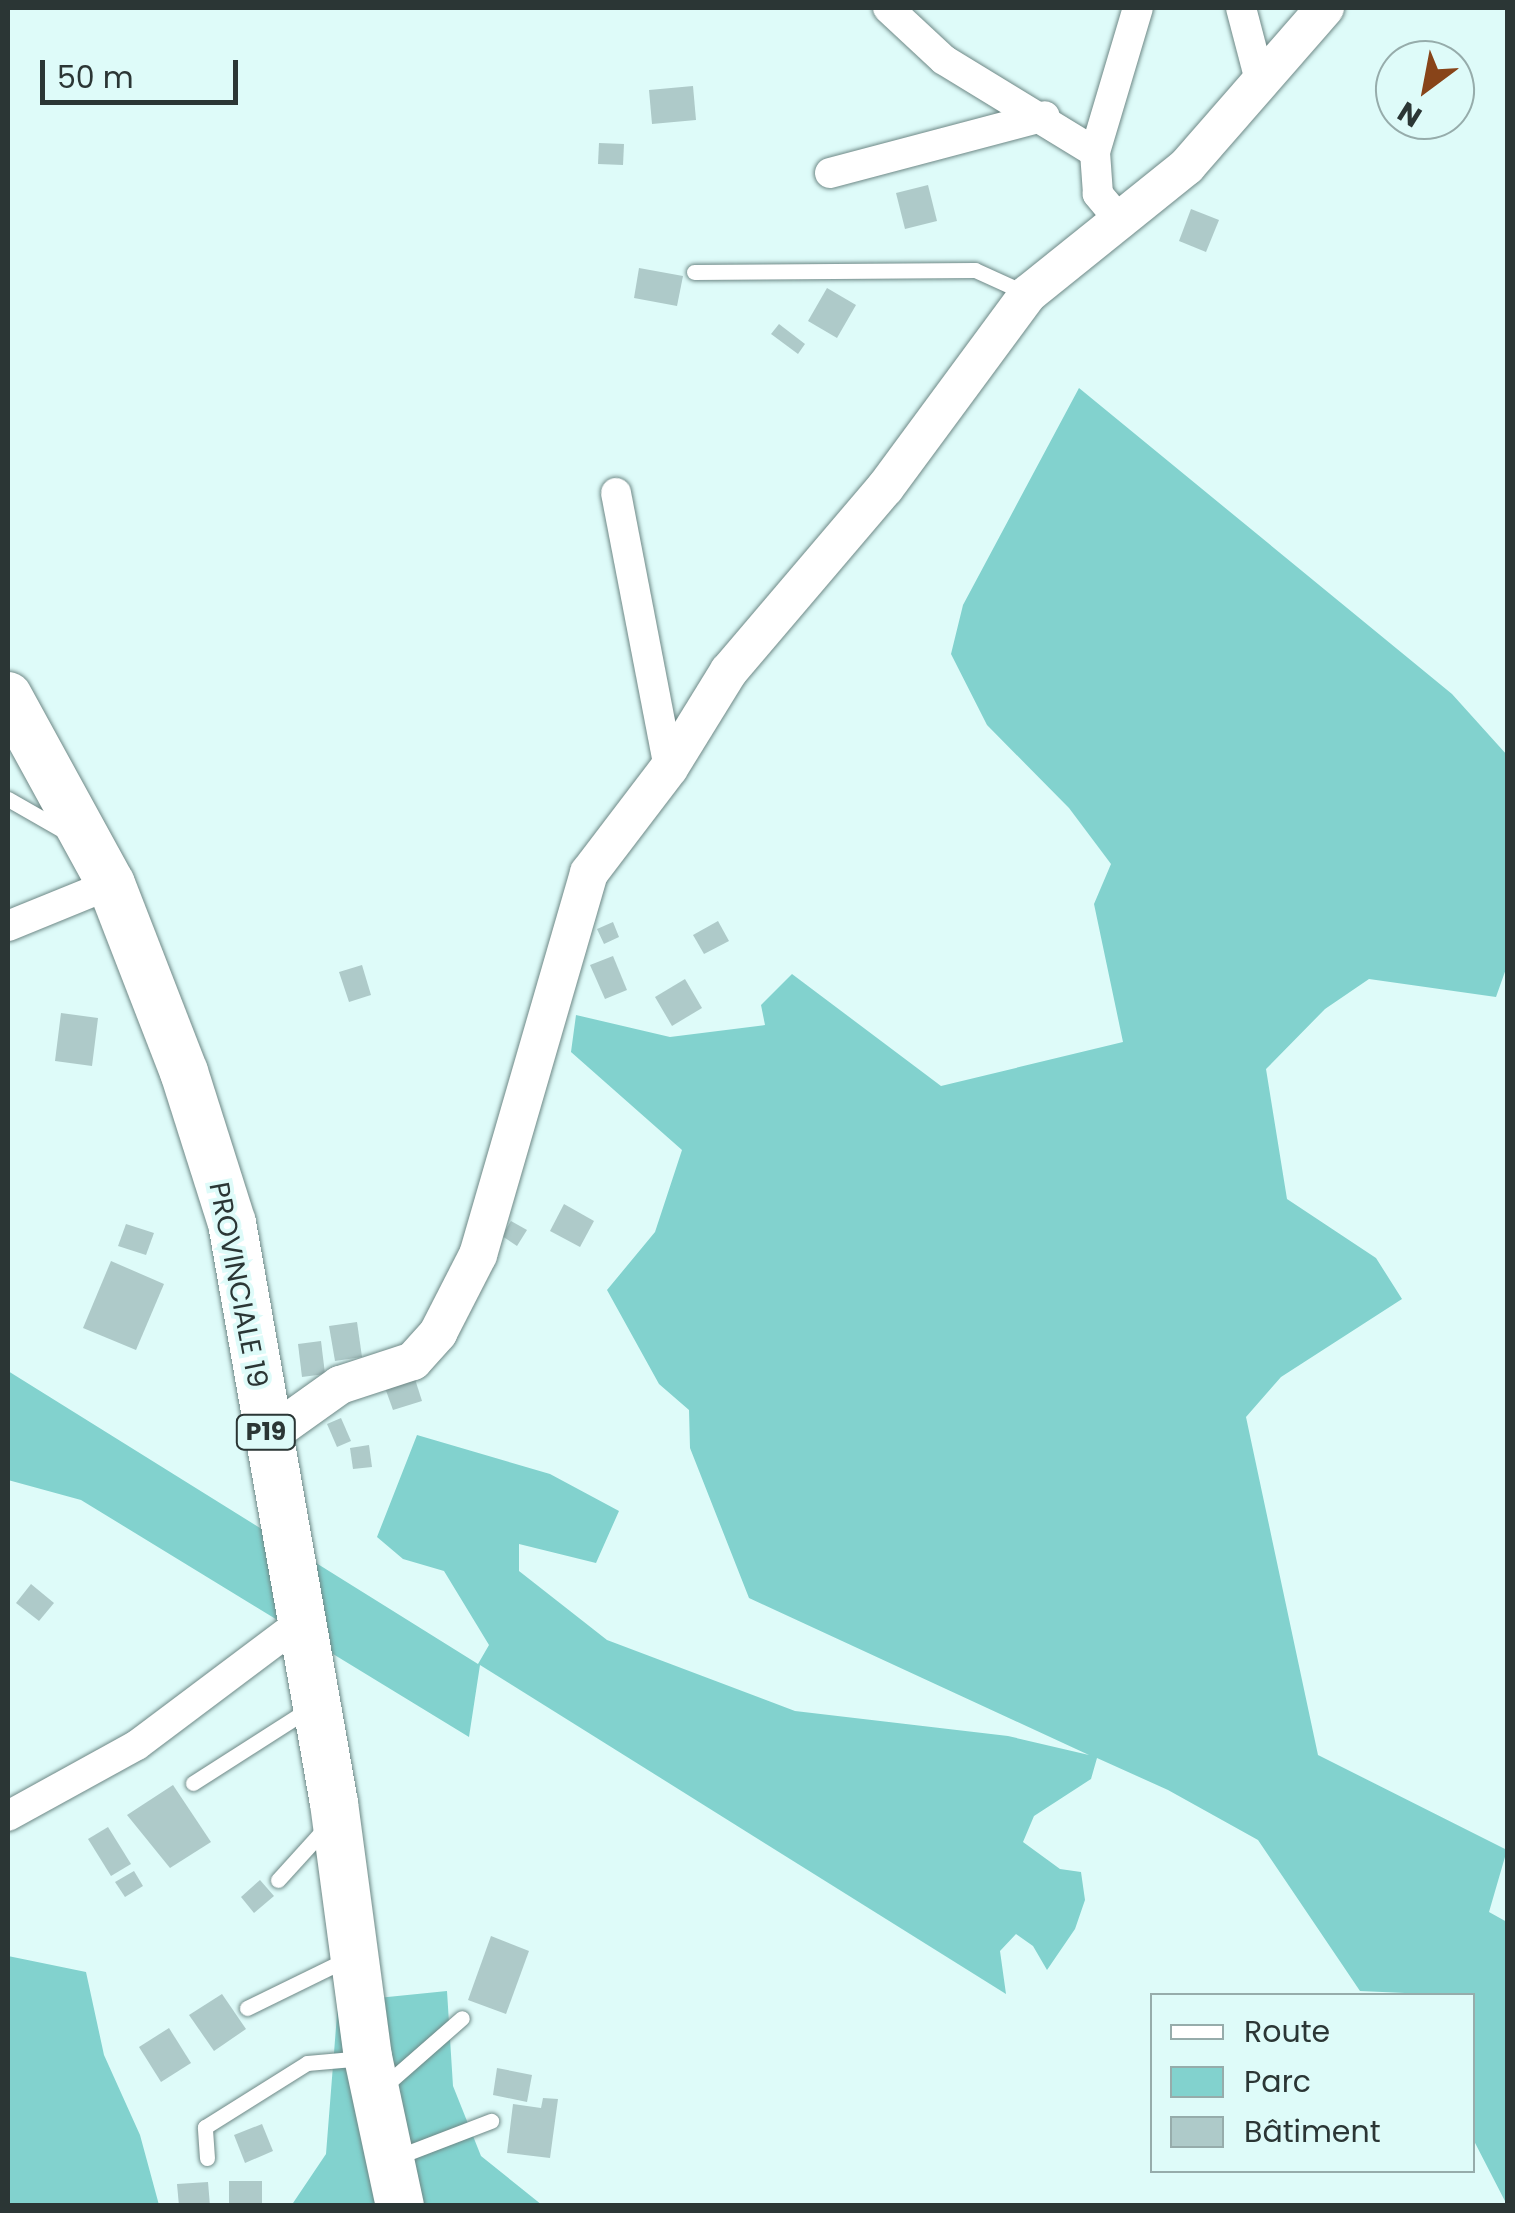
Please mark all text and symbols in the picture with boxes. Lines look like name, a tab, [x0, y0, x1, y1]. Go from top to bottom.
scale bar	[45, 40, 242, 102]
north arrow	[1375, 40, 1475, 140]
text: 50 m	[57, 56, 134, 99]
text: N	[1391, 92, 1429, 136]
street label: PROVINCIALE 19	[202, 1179, 274, 1391]
road number: P19	[234, 1412, 298, 1452]
legend	[1150, 1993, 1475, 2173]
text: Route	[1244, 2010, 1330, 2053]
text: Parc	[1244, 2060, 1311, 2103]
text: Bâtiment	[1244, 2110, 1381, 2153]

